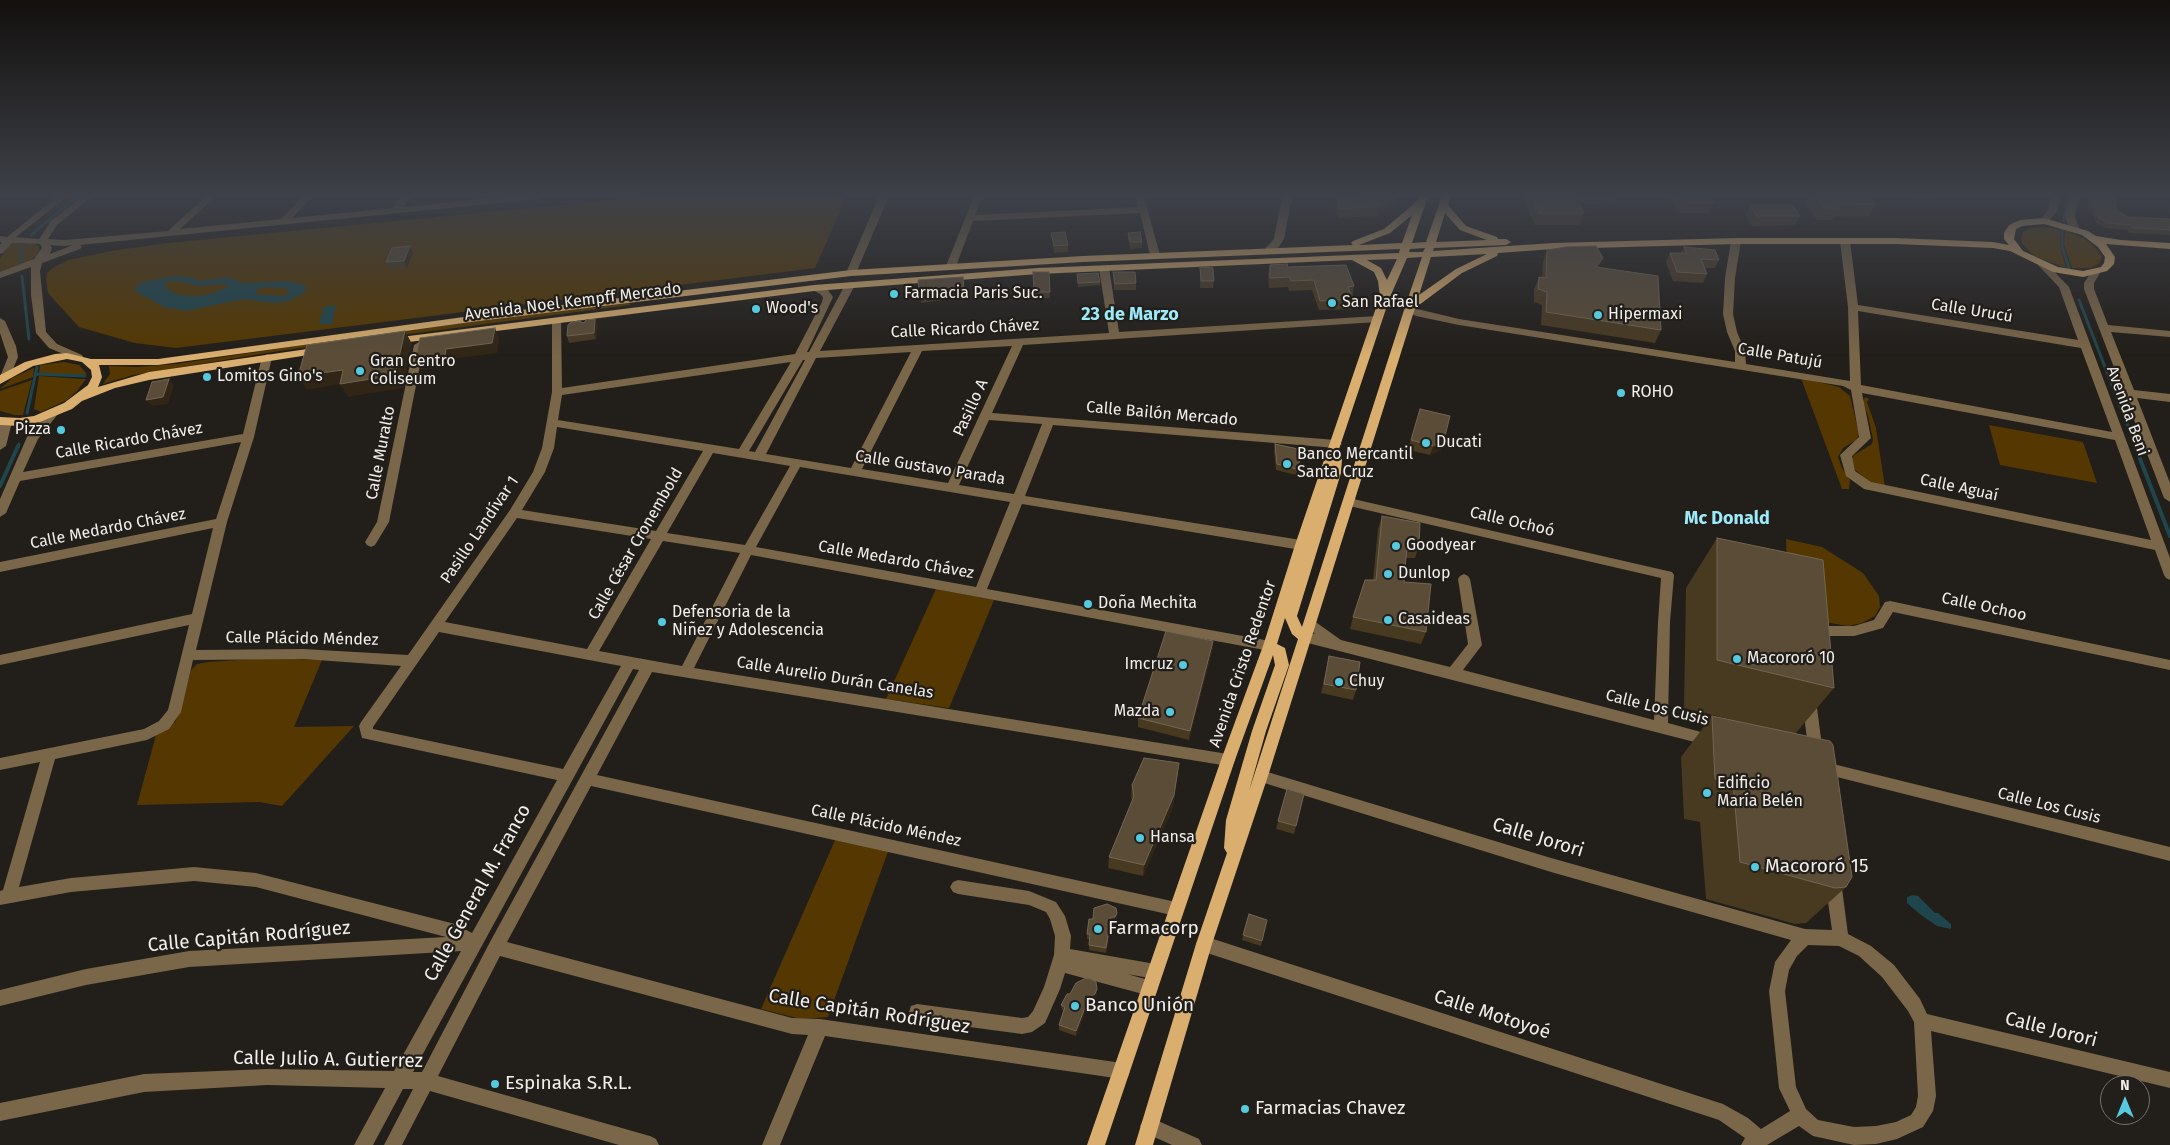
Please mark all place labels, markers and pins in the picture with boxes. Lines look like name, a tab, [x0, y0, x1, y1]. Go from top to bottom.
place label: Farmacia Paris Suc.	[904, 284, 1042, 304]
marker: Farmacia Paris Suc.	[888, 288, 900, 300]
place label: San Rafael	[1342, 293, 1418, 313]
marker: San Rafael	[1326, 297, 1338, 309]
place label: Wood's	[766, 299, 818, 319]
marker: Wood's	[750, 303, 762, 315]
place label: Hipermaxi	[1608, 305, 1682, 325]
marker: Hipermaxi	[1592, 309, 1604, 321]
place label: Gran Centro Coliseum	[370, 352, 456, 390]
marker: Gran Centro Coliseum	[354, 365, 366, 377]
place label: Lomitos Gino's	[217, 367, 323, 387]
marker: Lomitos Gino's	[201, 371, 213, 383]
place label: ROHO	[1631, 383, 1674, 403]
marker: ROHO	[1615, 387, 1627, 399]
place label: Pizza	[15, 420, 51, 440]
marker: Pizza	[55, 424, 67, 436]
place label: Ducati	[1436, 433, 1482, 453]
marker: Ducati	[1420, 437, 1432, 449]
place label: Banco Mercantil Santa Cruz	[1297, 445, 1413, 483]
marker: Banco Mercantil Santa Cruz	[1281, 458, 1293, 470]
place label: Goodyear	[1406, 536, 1476, 556]
marker: Goodyear	[1390, 540, 1402, 552]
place label: Dunlop	[1398, 564, 1450, 584]
marker: Dunlop	[1382, 568, 1394, 580]
place label: Doña Mechita	[1098, 594, 1197, 614]
marker: Doña Mechita	[1082, 598, 1094, 610]
place label: Defensoria de la Niñez y Adolescencia	[672, 603, 824, 641]
place label: Casaideas	[1398, 610, 1470, 630]
marker: Casaideas	[1382, 614, 1394, 626]
marker: Defensoria de la Niñez y Adolescencia	[656, 616, 668, 628]
place label: Macororó 10	[1747, 649, 1835, 669]
marker: Macororó 10	[1731, 653, 1743, 665]
place label: Imcruz	[1124, 655, 1173, 675]
marker: Imcruz	[1177, 659, 1189, 671]
place label: Chuy	[1349, 672, 1384, 692]
marker: Chuy	[1333, 676, 1345, 688]
place label: Mazda	[1114, 702, 1160, 722]
marker: Mazda	[1164, 706, 1176, 718]
place label: Edificio María Belén	[1717, 774, 1803, 812]
marker: Edificio María Belén	[1701, 787, 1713, 799]
place label: Hansa	[1150, 828, 1195, 848]
marker: Hansa	[1134, 832, 1146, 844]
place label: Macororó 15	[1765, 856, 1868, 878]
marker: Macororó 15	[1749, 861, 1761, 873]
place label: Farmacorp	[1108, 918, 1199, 940]
marker: Farmacorp	[1092, 923, 1104, 935]
place label: Banco Unión	[1085, 995, 1194, 1017]
marker: Banco Unión	[1069, 1000, 1081, 1012]
place label: Espinaka S.R.L.	[505, 1073, 632, 1095]
marker: Espinaka S.R.L.	[489, 1078, 501, 1090]
place label: Farmacias Chavez	[1255, 1098, 1405, 1120]
marker: Farmacias Chavez	[1239, 1103, 1251, 1115]

